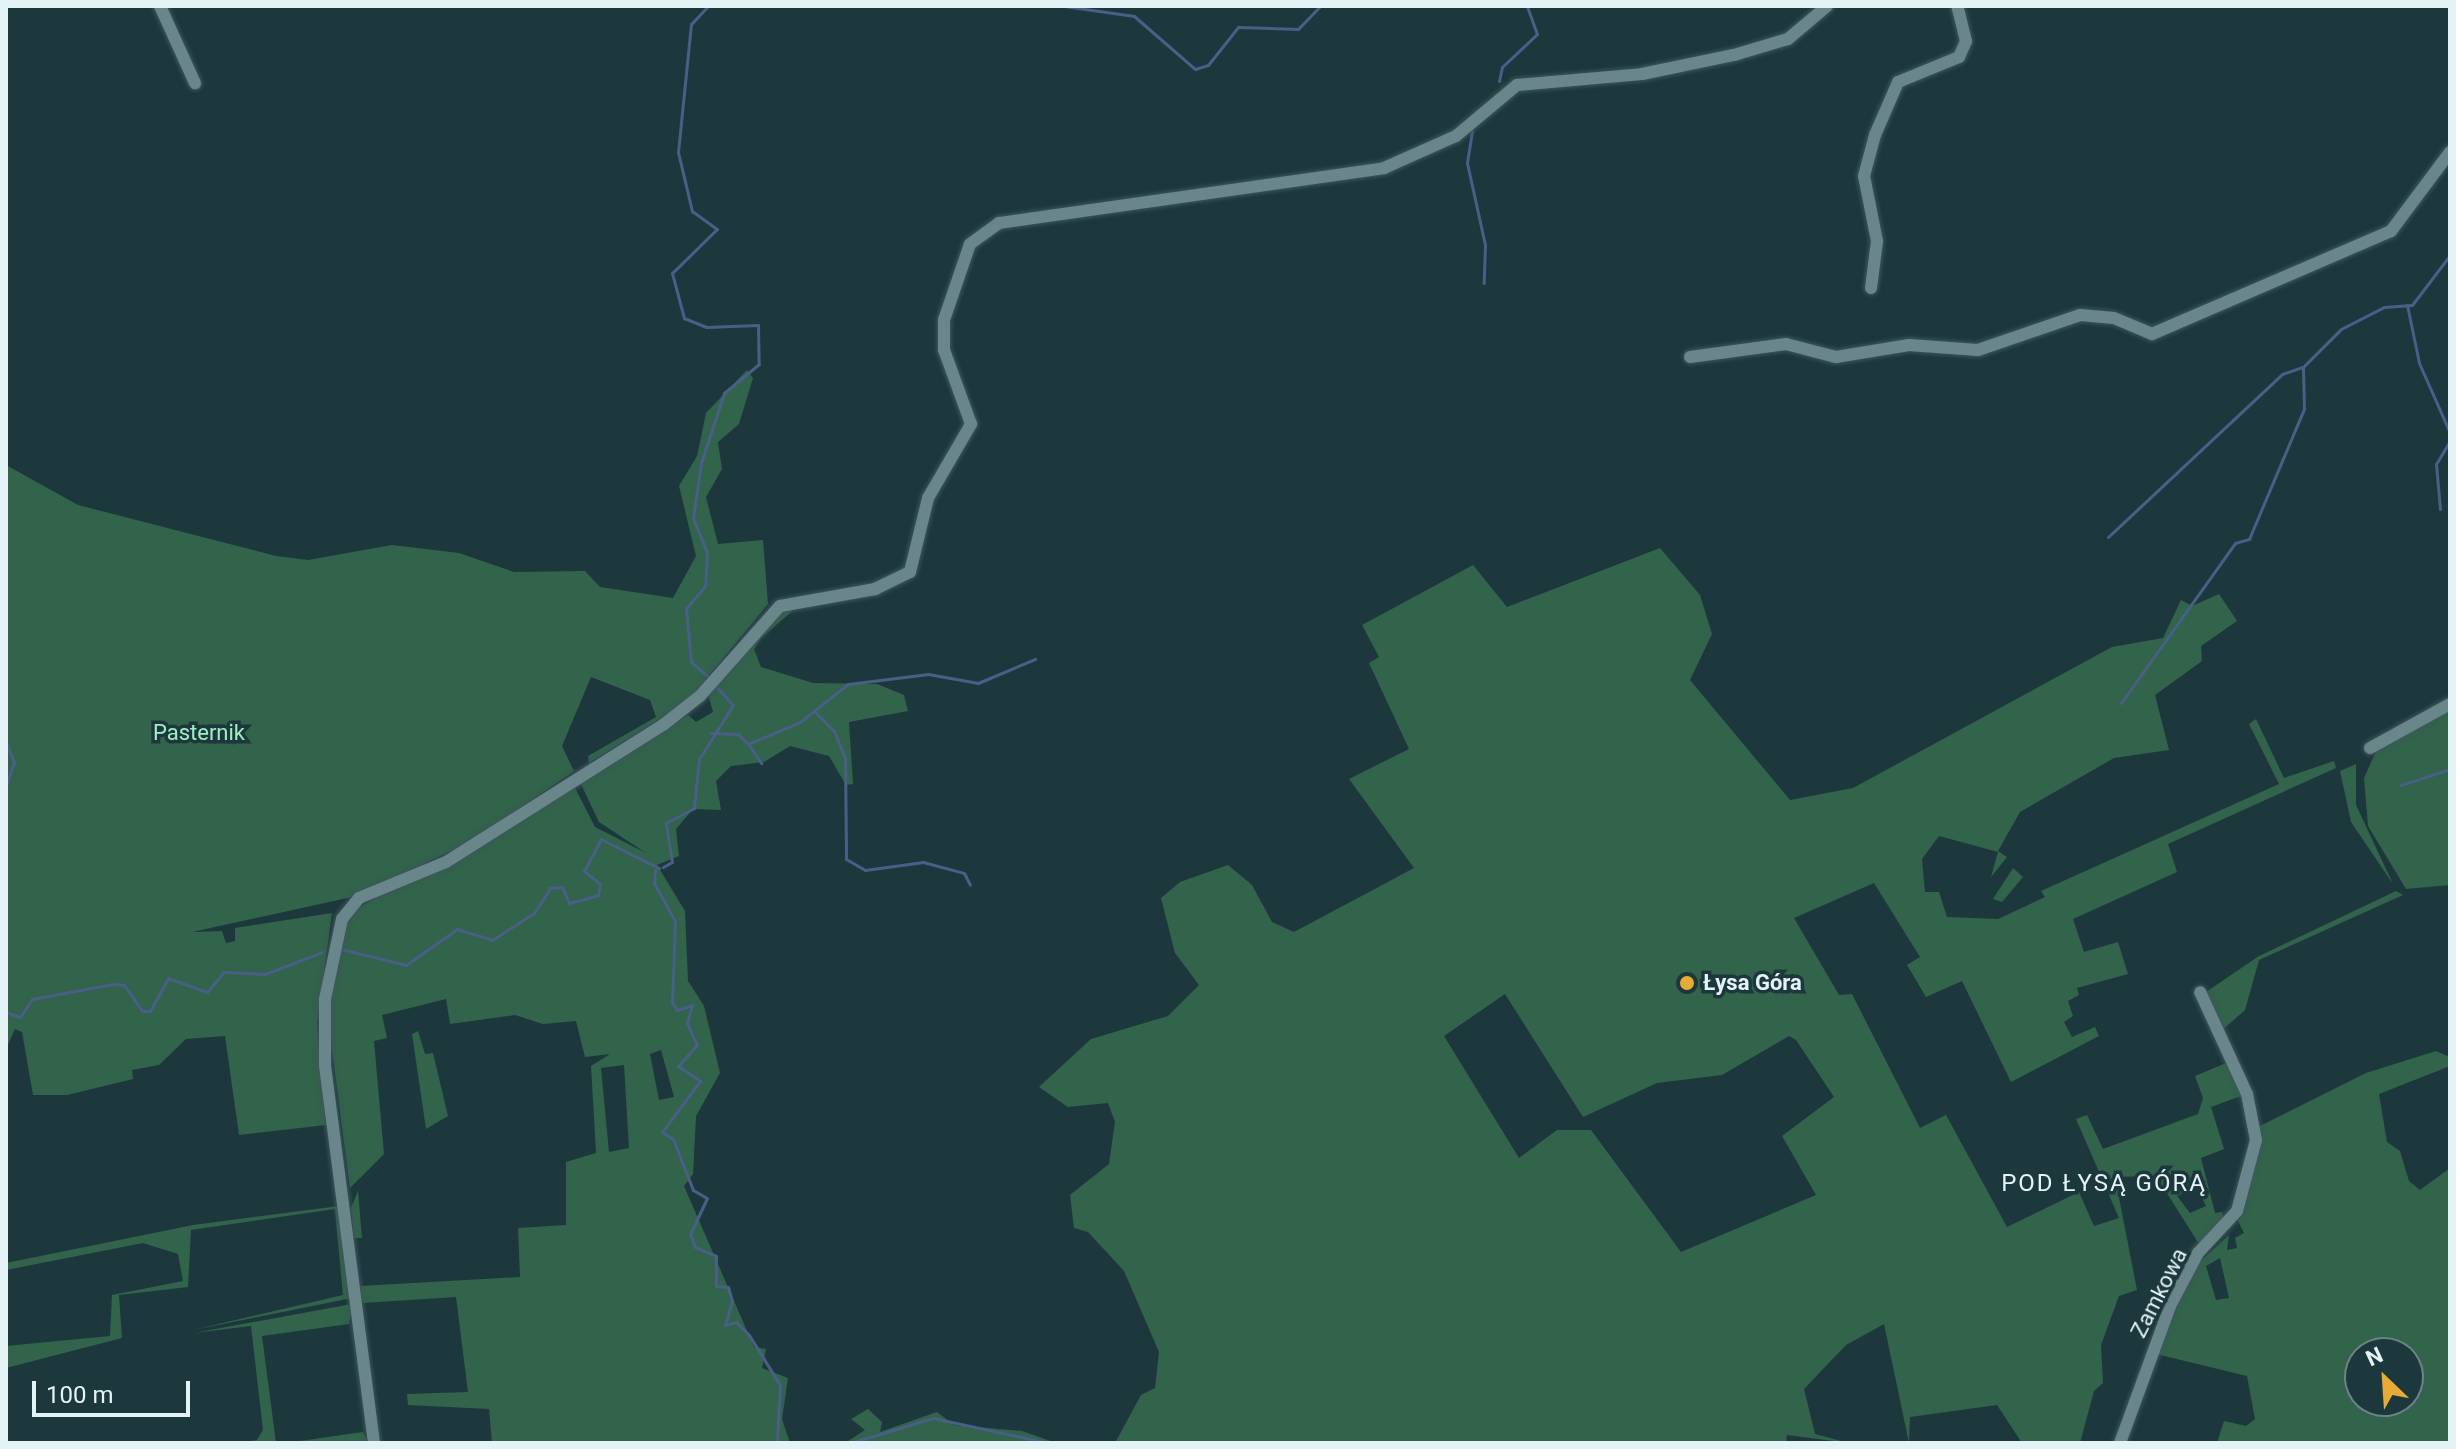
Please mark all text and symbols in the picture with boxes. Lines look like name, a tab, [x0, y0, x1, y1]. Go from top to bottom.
park label: Pasternik	[153, 720, 245, 746]
place label: Łysa Góra	[1703, 970, 1802, 996]
marker: Łysa Góra	[1678, 974, 1696, 992]
district label: POD ŁYSĄ GÓRĄ	[2001, 1170, 2207, 1198]
street label: Zamkowa	[2125, 1244, 2193, 1342]
north arrow	[2344, 1337, 2424, 1417]
text: N	[2362, 1342, 2387, 1371]
scale bar	[36, 1365, 194, 1415]
text: 100 m	[46, 1381, 113, 1409]

